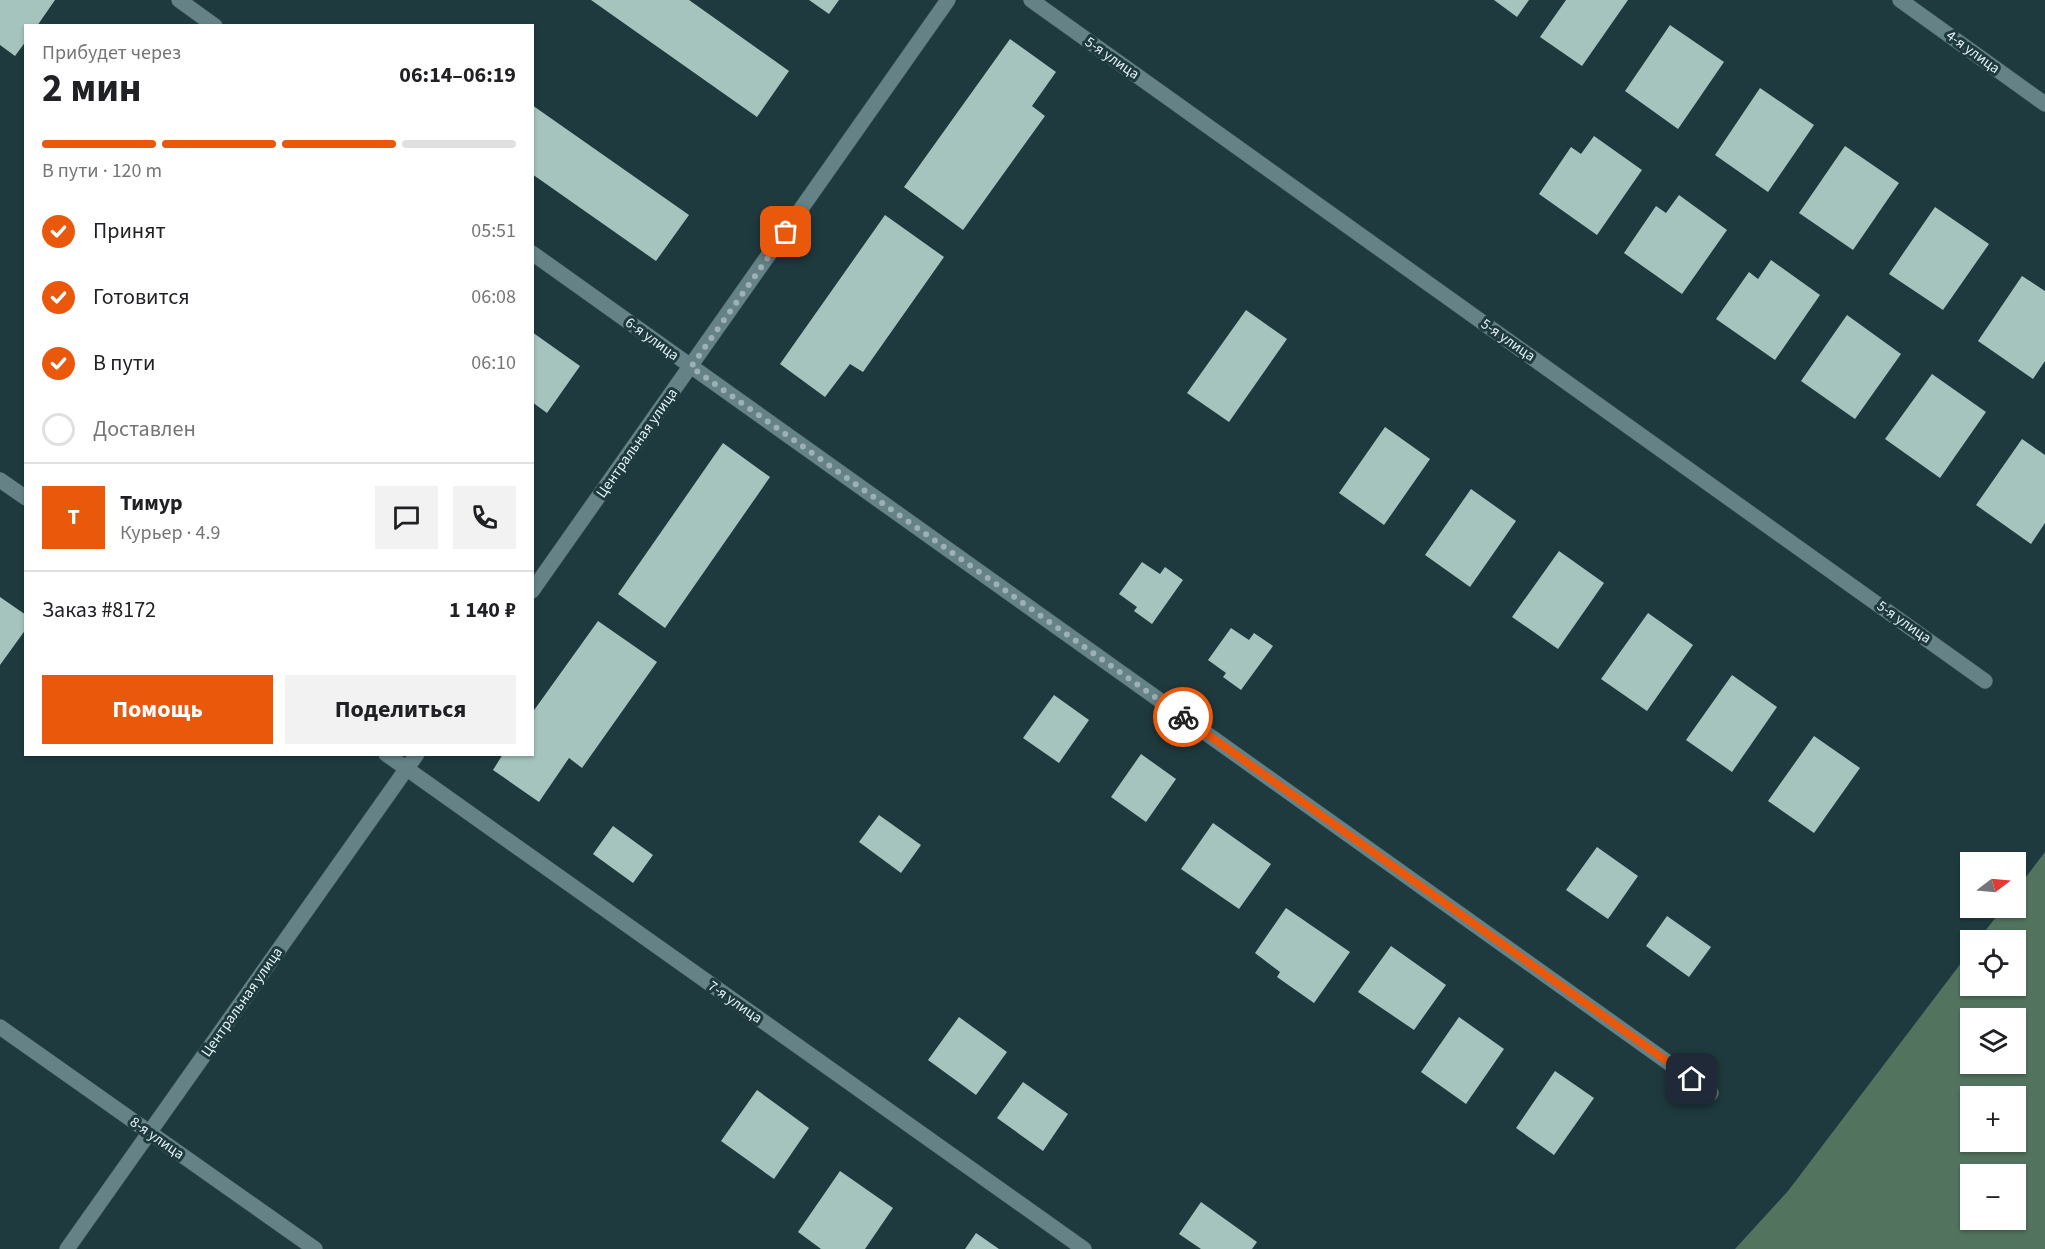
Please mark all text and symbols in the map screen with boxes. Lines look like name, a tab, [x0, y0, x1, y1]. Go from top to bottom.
street label: 4-я улица	[1942, 25, 2004, 79]
street label: 5-я улица	[1081, 32, 1143, 84]
text: Прибудет через	[42, 39, 181, 67]
text: 06:14–06:19	[399, 59, 516, 91]
text: 2 мин	[42, 61, 142, 117]
text: В пути · 120 m	[42, 157, 162, 185]
pin	[760, 206, 811, 257]
icon: check	[42, 215, 75, 248]
text: Принят	[93, 215, 166, 247]
icon: bag	[769, 215, 802, 248]
text: 05:51	[471, 217, 516, 245]
icon: check	[42, 281, 75, 314]
text: Готовится	[93, 281, 190, 313]
text: 06:08	[471, 283, 516, 311]
street label: 6-я улица	[621, 312, 683, 366]
street label: 5-я улица	[1477, 314, 1539, 366]
icon: check	[42, 347, 75, 380]
text: В пути	[93, 347, 155, 379]
text: 06:10	[471, 349, 516, 377]
street label: Центральная улица	[591, 384, 683, 502]
text: Доставлен	[93, 413, 196, 445]
button: chat	[375, 486, 438, 549]
button: phone	[453, 486, 516, 549]
text: Тимур	[120, 487, 183, 519]
text: Т	[67, 501, 80, 533]
text: Курьер · 4.9	[120, 519, 220, 547]
text: Заказ #8172	[42, 594, 156, 626]
text: 1 140 ₽	[449, 594, 516, 626]
street label: 5-я улица	[1873, 596, 1935, 648]
button: Помощь	[42, 675, 273, 744]
button: Поделиться	[285, 675, 516, 744]
courier	[1153, 687, 1213, 747]
icon: bike	[1167, 701, 1200, 734]
north arrow	[1960, 852, 2026, 918]
map controls	[1960, 852, 2026, 1230]
button: locate	[1960, 930, 2026, 996]
street label: Центральная улица	[196, 943, 288, 1061]
street label: 7-я улица	[704, 976, 766, 1028]
button: layers	[1960, 1008, 2026, 1074]
pin	[1666, 1053, 1717, 1104]
icon: home	[1675, 1062, 1708, 1095]
button: +	[1960, 1086, 2026, 1152]
street label: 8-я улица	[126, 1112, 188, 1164]
button: −	[1960, 1164, 2026, 1230]

